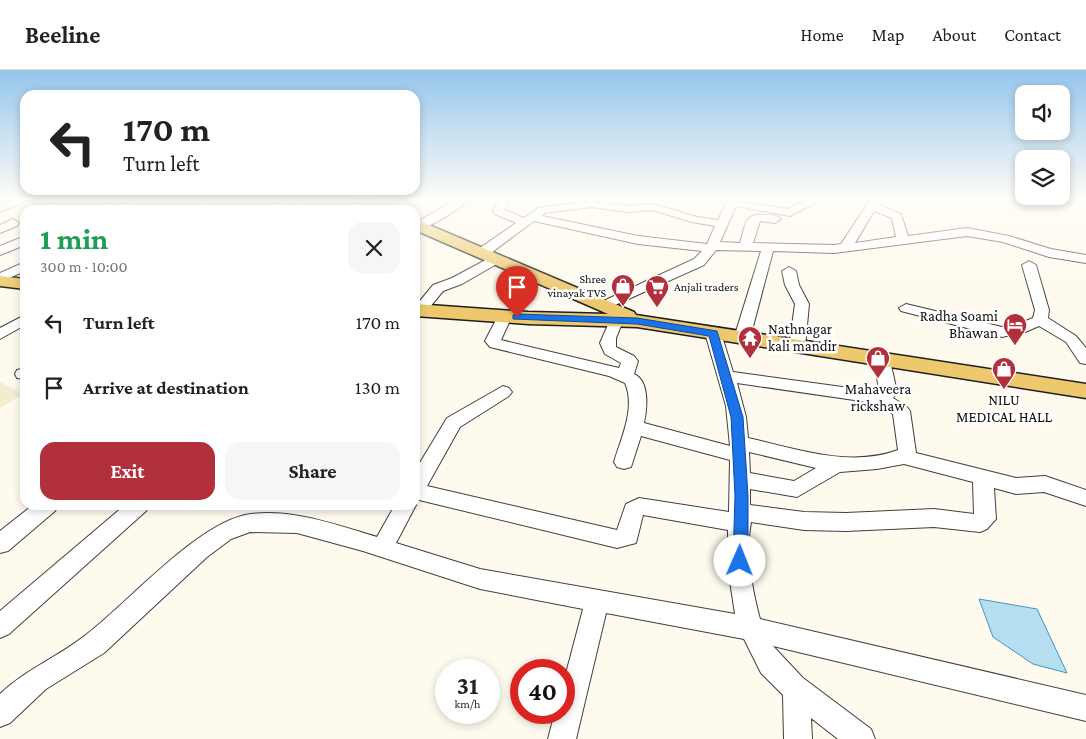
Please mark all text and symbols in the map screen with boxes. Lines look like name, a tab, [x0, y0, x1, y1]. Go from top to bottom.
text: Beeline	[25, 21, 100, 48]
text: Home	[801, 25, 844, 45]
text: Map	[872, 25, 904, 45]
text: About	[932, 25, 976, 45]
text: Contact	[1004, 25, 1061, 45]
map controls	[1015, 85, 1070, 205]
button: sound	[1015, 85, 1070, 140]
icon: left	[40, 110, 105, 175]
text: 170 m	[123, 110, 210, 149]
button: layers	[1015, 150, 1070, 205]
text: Turn left	[123, 151, 200, 176]
text: 1 min	[40, 222, 108, 255]
button: close	[348, 222, 400, 274]
text: 300 m · 10:00	[40, 258, 128, 275]
pin	[496, 266, 538, 317]
place label: Shree vinayak TVS	[547, 272, 606, 300]
icon: arrive	[503, 273, 531, 301]
shop icon: Shree vinayak TVS	[610, 273, 636, 307]
supermarket icon: Anjali traders	[644, 274, 670, 308]
place label: Anjali traders	[674, 280, 739, 294]
place label: Radha Soami Bhawan	[920, 308, 998, 341]
icon: left	[40, 309, 68, 337]
text: Turn left	[83, 312, 155, 333]
text: 170 m	[356, 312, 400, 333]
hotel icon: Radha Soami Bhawan	[1002, 312, 1028, 346]
place label: Nathnagar kali mandir	[768, 321, 838, 354]
temple icon: Nathnagar kali mandir	[737, 325, 763, 359]
shop icon: Mahaveera rickshaw	[865, 345, 891, 379]
shop icon: NILU MEDICAL HALL	[991, 356, 1017, 390]
icon: arrive	[40, 374, 68, 402]
text: Arrive at destination	[83, 377, 249, 398]
text: 130 m	[355, 377, 400, 398]
place label: Mahaveera rickshaw	[845, 381, 911, 414]
place label: NILU MEDICAL HALL	[956, 392, 1053, 425]
button: Exit	[40, 442, 215, 500]
button: Share	[225, 442, 400, 500]
position arrow	[713, 534, 765, 586]
speed limit sign: 40	[510, 659, 575, 724]
text: 31	[457, 672, 478, 699]
text: km/h	[455, 697, 480, 711]

